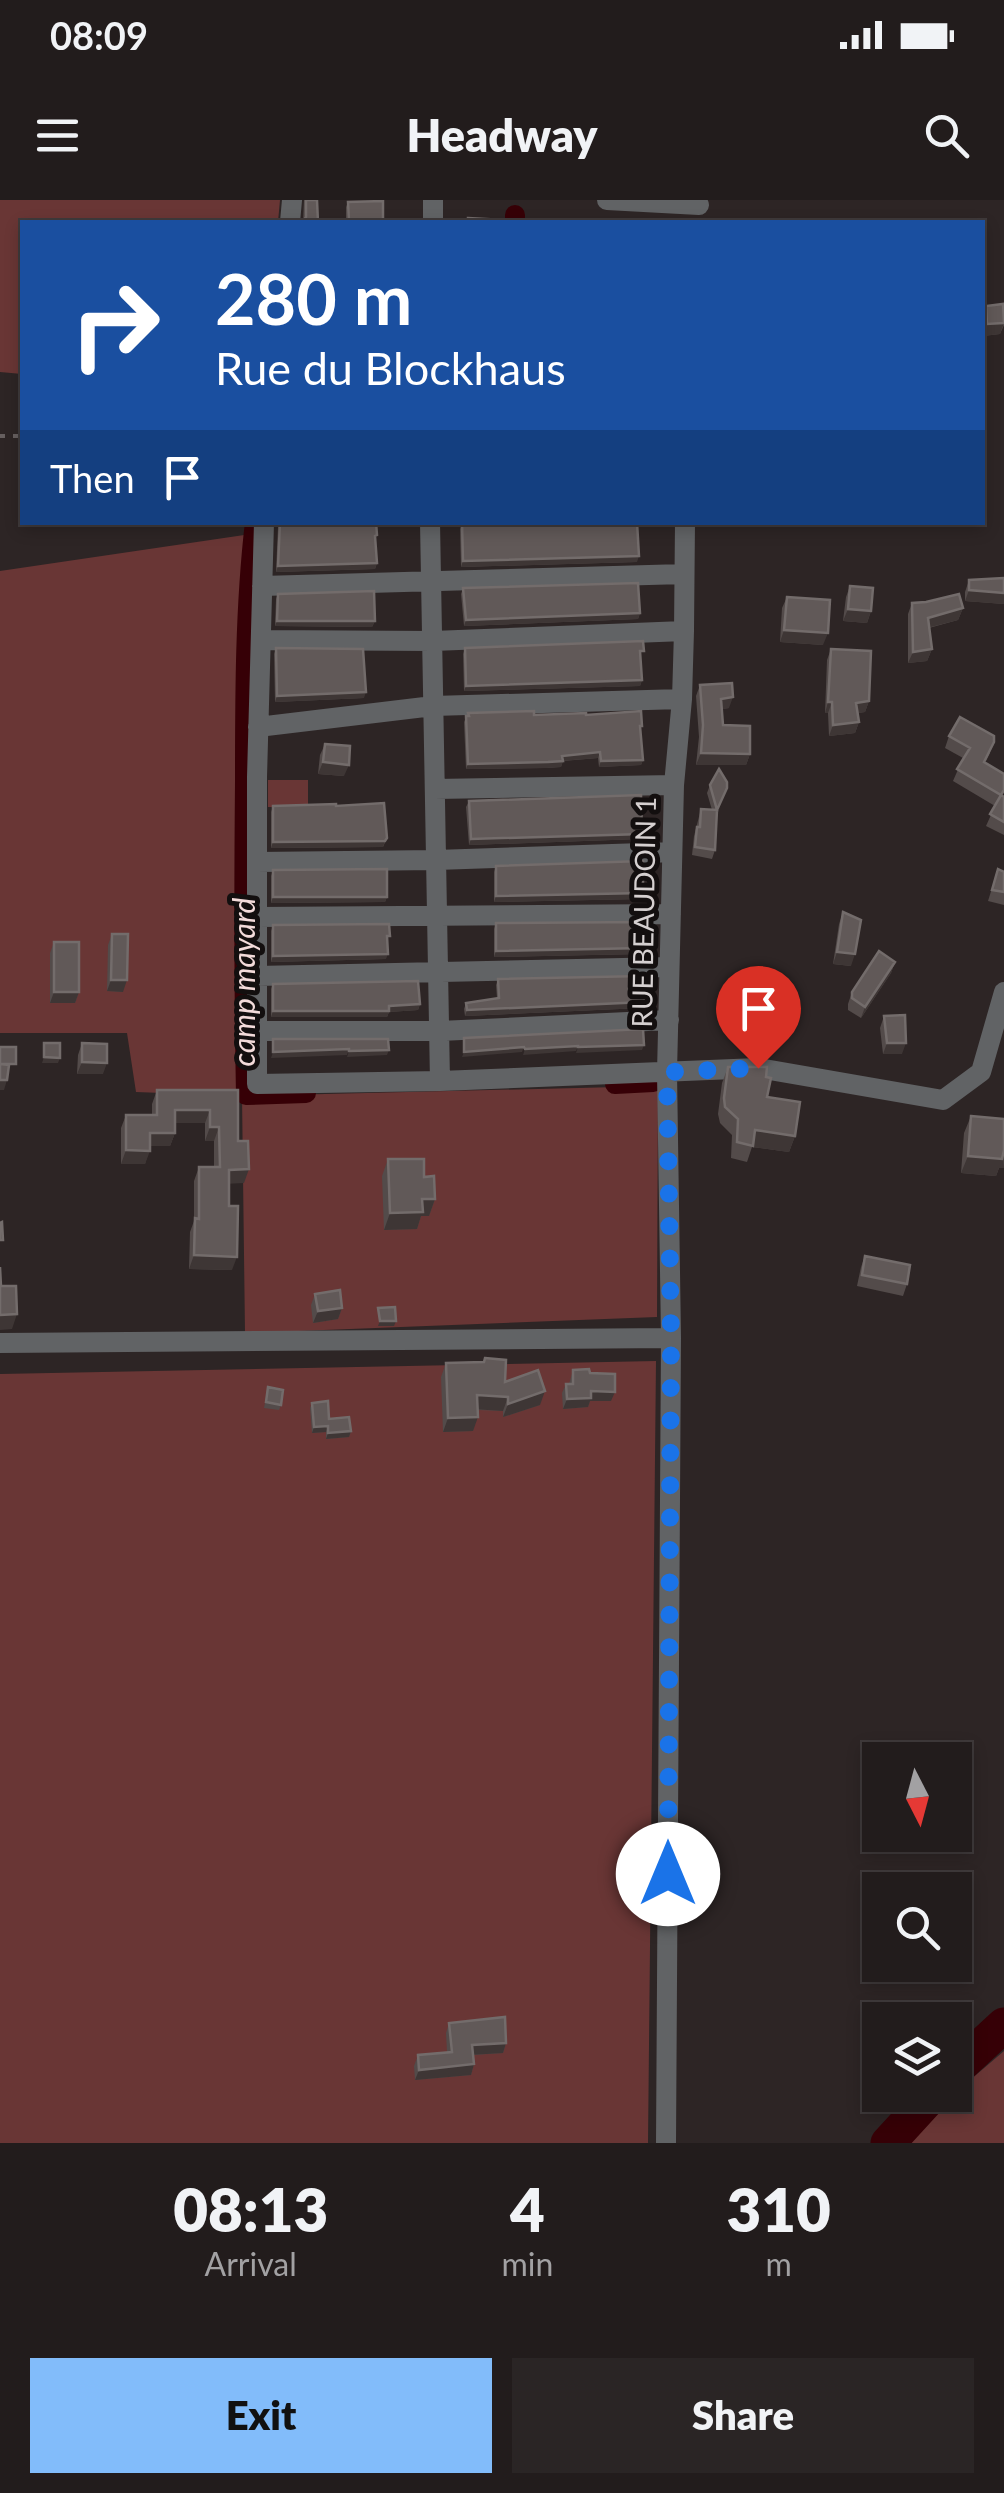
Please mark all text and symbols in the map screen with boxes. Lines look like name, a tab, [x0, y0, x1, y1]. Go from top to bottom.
text: 08:09	[50, 12, 148, 58]
icon: menu	[30, 108, 85, 163]
text: Headway	[407, 108, 597, 162]
icon: search	[919, 108, 974, 163]
text: 280 m	[215, 256, 412, 340]
icon: right	[50, 260, 180, 390]
text: Rue du Blockhaus	[215, 341, 566, 395]
icon: arrive	[155, 450, 210, 505]
text: Then	[50, 455, 135, 501]
street label: RUE BEAUDOIN 1	[624, 796, 662, 1028]
water label: camp mayard	[225, 897, 261, 1066]
pin	[716, 966, 801, 1069]
icon: arrive	[731, 981, 786, 1036]
north arrow	[862, 1742, 972, 1852]
map controls	[862, 1742, 972, 2112]
position arrow	[616, 1822, 720, 1926]
button: search	[862, 1872, 972, 1982]
button: layers	[862, 2002, 972, 2112]
text: 08:13	[173, 2173, 328, 2245]
text: 4	[510, 2173, 545, 2245]
text: 310	[726, 2173, 831, 2245]
text: Arrival	[205, 2244, 297, 2283]
text: min	[501, 2244, 553, 2283]
text: m	[765, 2244, 792, 2283]
button: Exit	[30, 2358, 492, 2473]
button: Share	[512, 2358, 974, 2473]

